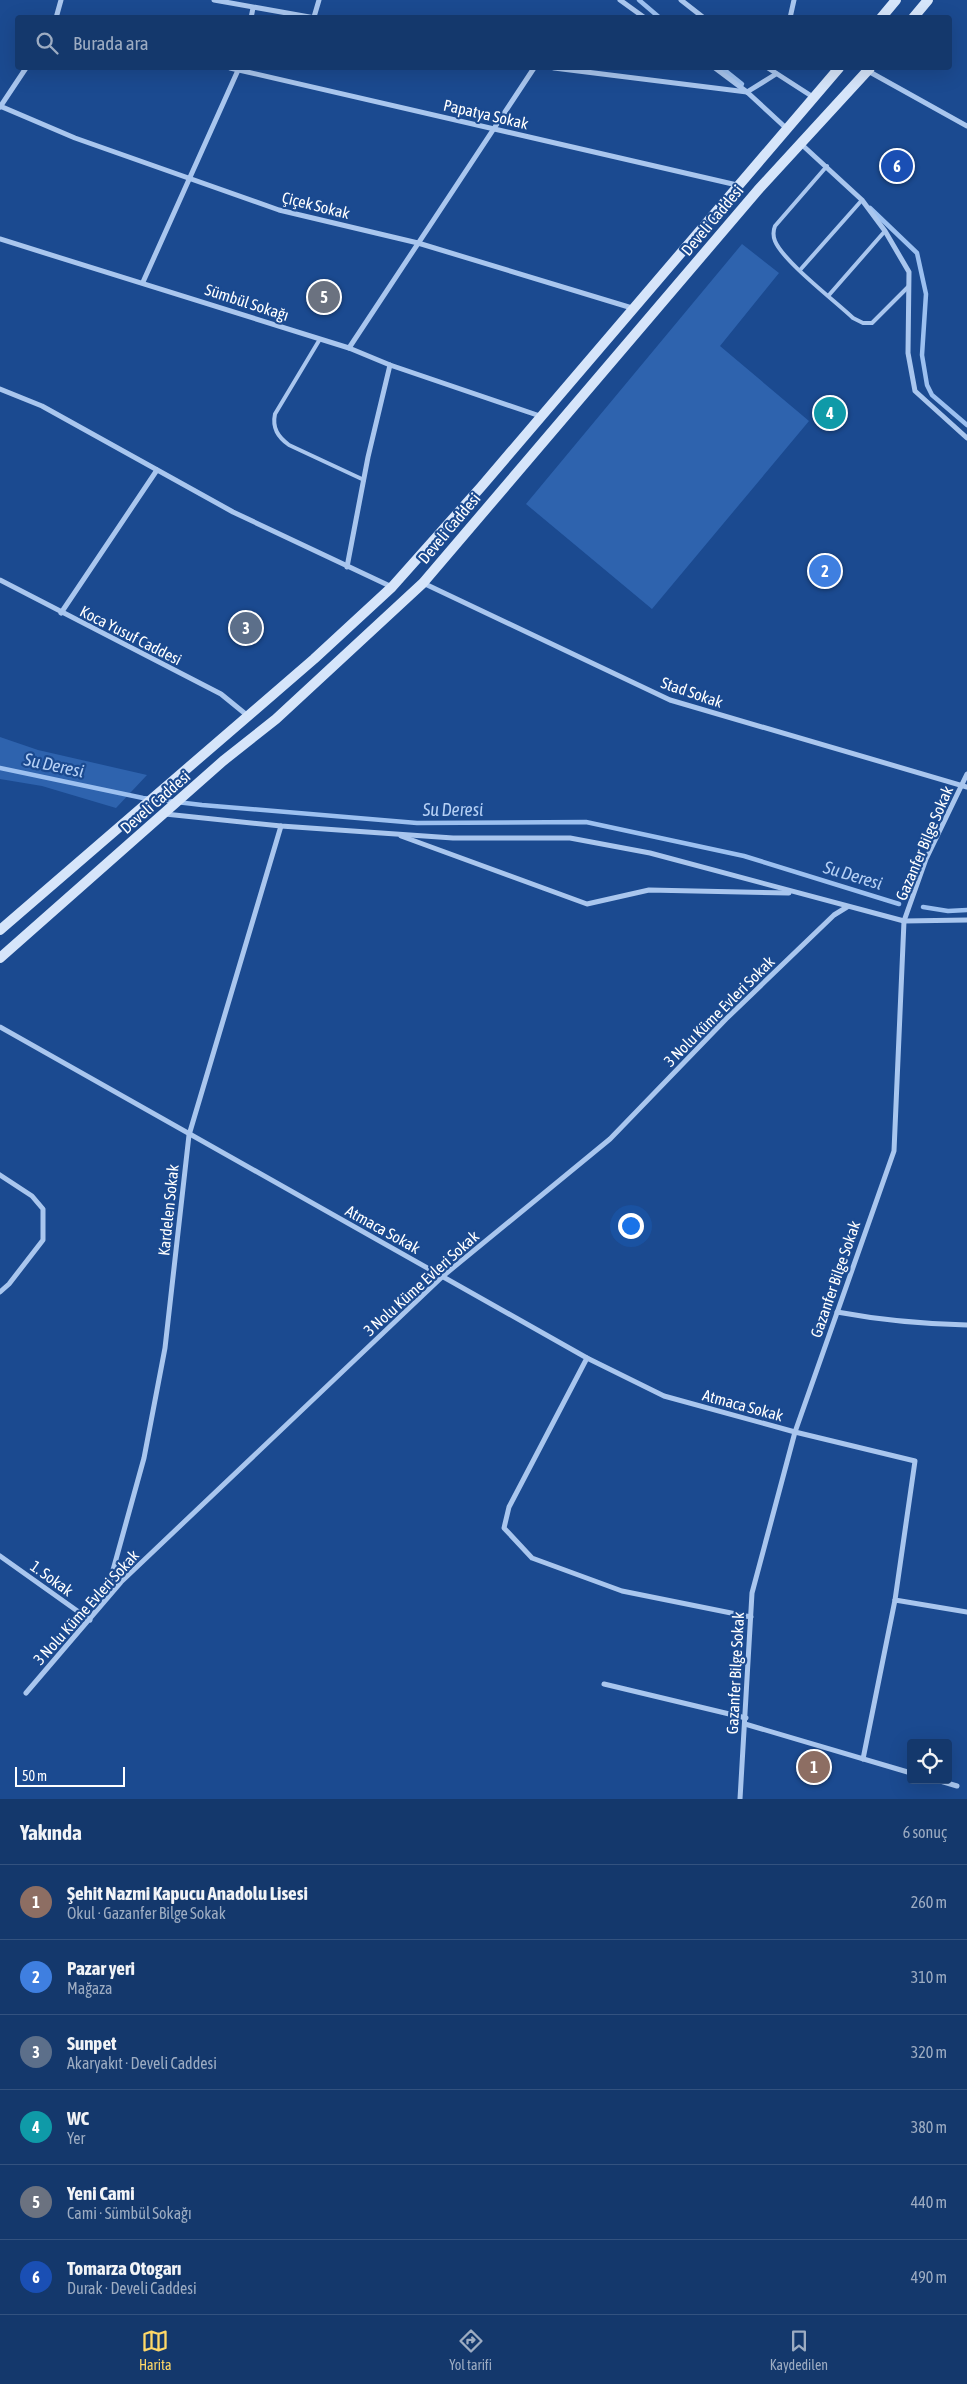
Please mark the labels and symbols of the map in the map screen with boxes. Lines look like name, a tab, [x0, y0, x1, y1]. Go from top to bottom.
street label: Papatya Sokak	[442, 96, 530, 133]
pin: 6	[881, 147, 913, 185]
street label: Develi Caddesi	[677, 181, 747, 259]
street label: Çiçek Sokak	[280, 188, 352, 223]
pin: 5	[308, 278, 340, 316]
street label: Sümbül Sokağı	[203, 280, 291, 325]
pin: 4	[814, 394, 846, 432]
street label: Develi Caddesi	[414, 489, 484, 567]
pin: 2	[809, 552, 841, 590]
street label: Koca Yusuf Caddesi	[77, 602, 185, 668]
pin: 3	[230, 609, 262, 647]
street label: Stad Sokak	[659, 673, 725, 711]
water label: Su Deresi	[21, 748, 86, 782]
street label: Develi Caddesi	[117, 767, 193, 837]
street label: Gazanfer Bilge Sokak	[892, 783, 957, 903]
water label: Su Deresi	[422, 799, 483, 820]
water label: Su Deresi	[820, 856, 885, 894]
street label: 3 Nolu Küme Evleri Sokak	[660, 952, 778, 1070]
street label: Kardelen Sokak	[154, 1164, 182, 1256]
street label: Atmaca Sokak	[342, 1201, 424, 1257]
your location	[618, 1213, 644, 1239]
street label: Gazanfer Bilge Sokak	[807, 1218, 864, 1340]
street label: 3 Nolu Küme Evleri Sokak	[360, 1227, 482, 1339]
street label: Atmaca Sokak	[701, 1386, 785, 1424]
street label: 3 Nolu Küme Evleri Sokak	[30, 1546, 142, 1668]
street label: 1. Sokak	[27, 1557, 77, 1599]
street label: Gazanfer Bilge Sokak	[723, 1611, 748, 1735]
pin: 1	[798, 1748, 830, 1786]
scale bar	[15, 1764, 125, 1787]

